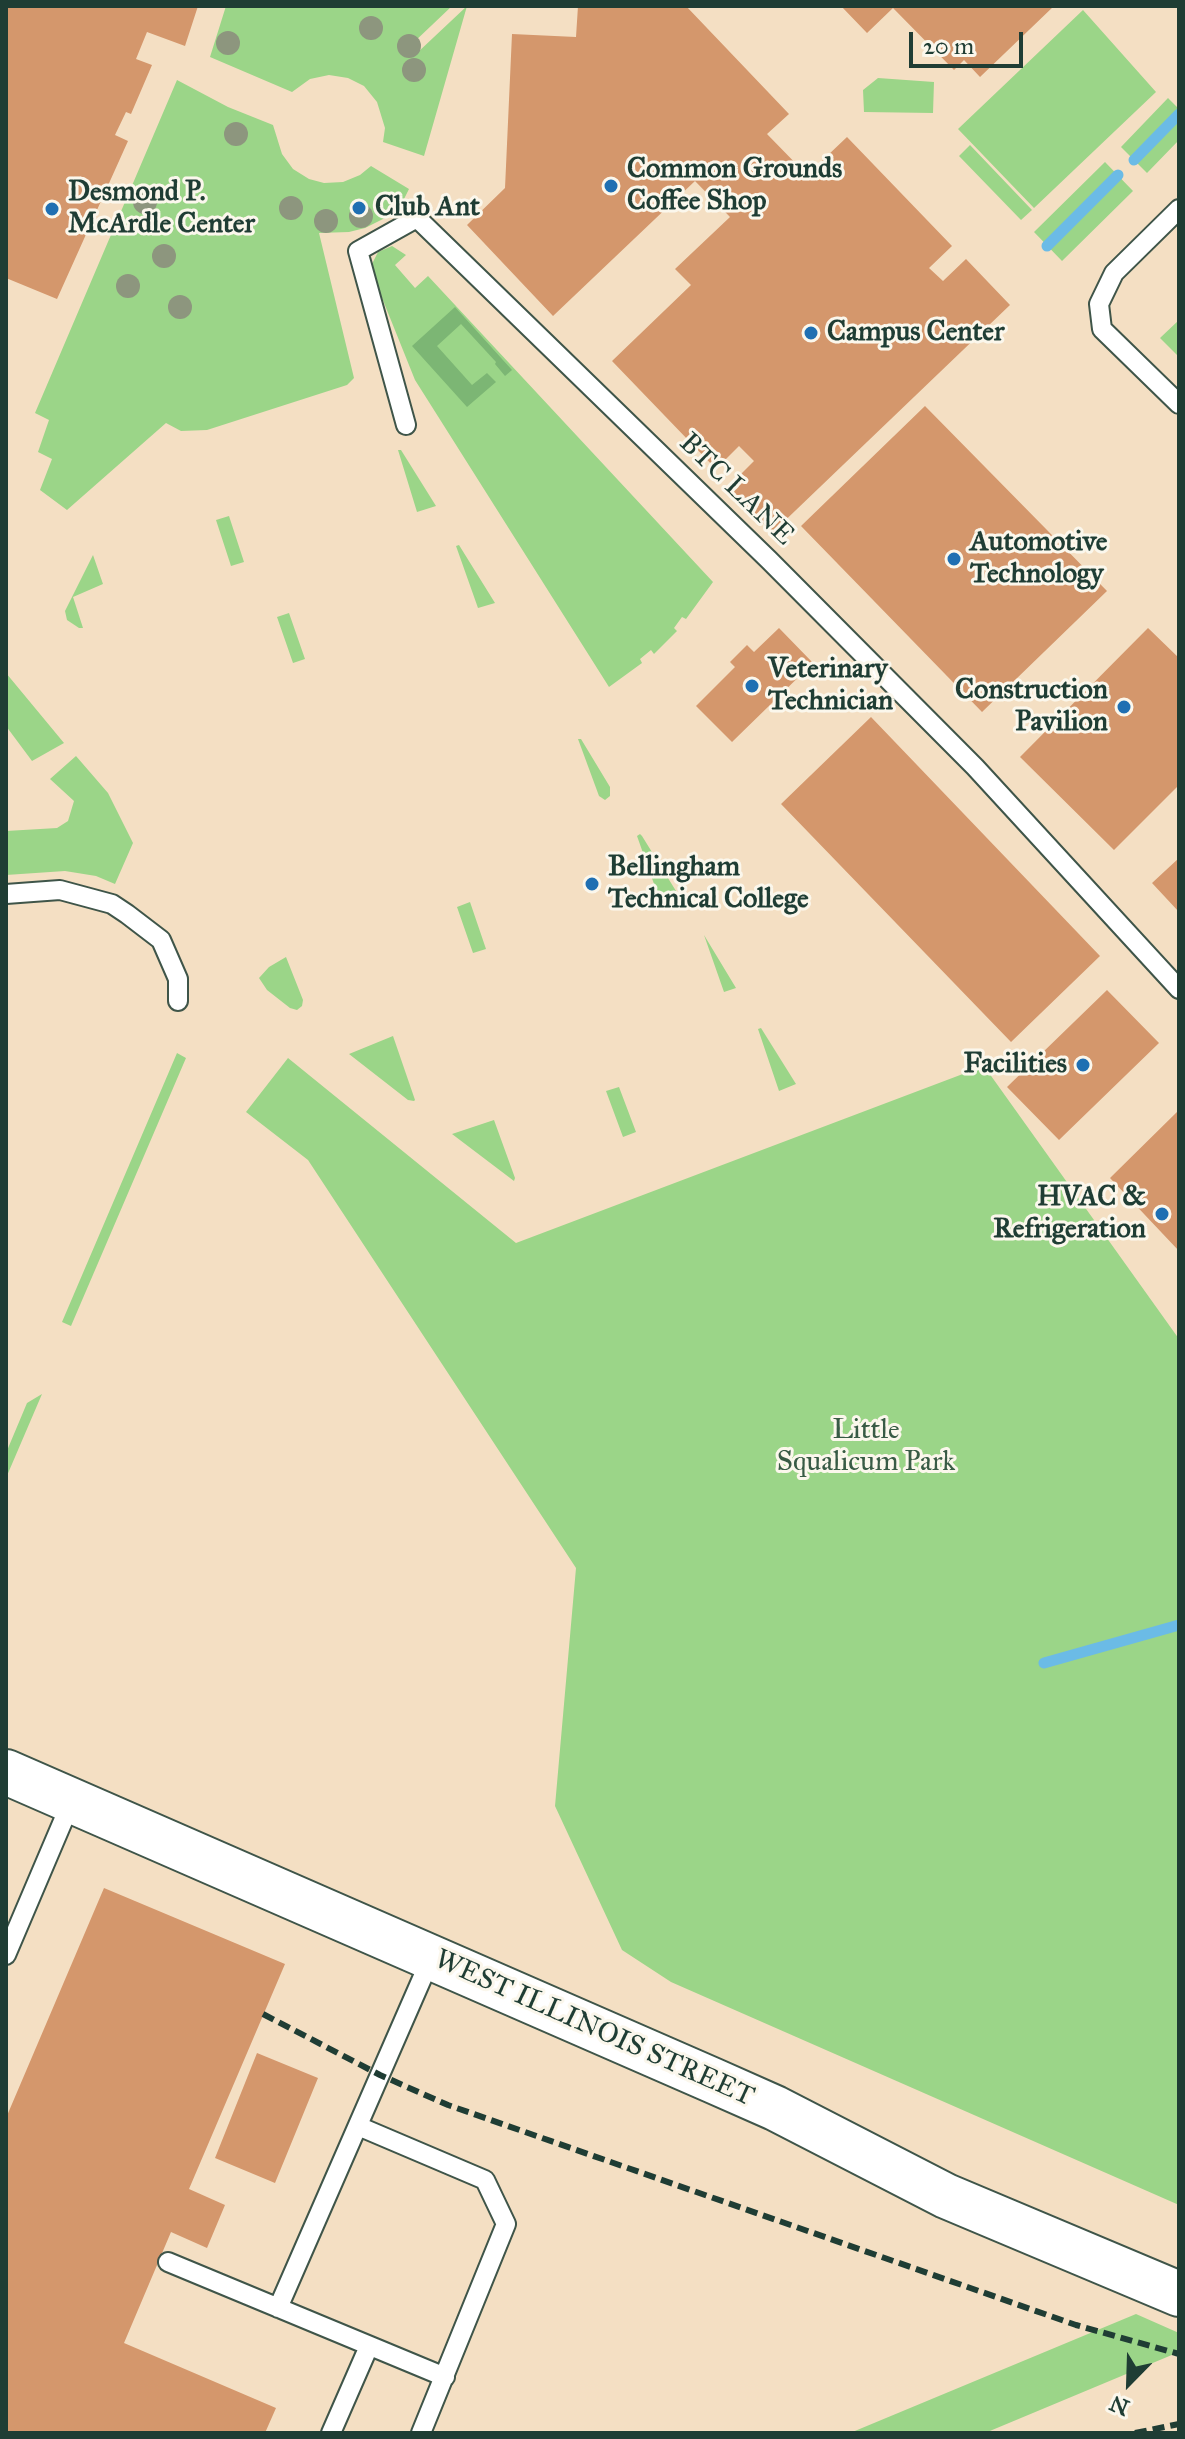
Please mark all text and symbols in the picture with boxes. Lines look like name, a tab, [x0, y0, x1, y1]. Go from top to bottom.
scale bar	[913, 16, 1027, 66]
text: 20 m	[923, 31, 974, 61]
place label: Common Grounds Coffee Shop	[627, 153, 842, 219]
place label: Desmond P. McArdle Center	[68, 176, 255, 242]
marker: Common Grounds Coffee Shop	[602, 177, 620, 195]
place label: Club Ant	[375, 191, 480, 225]
marker: Club Ant	[350, 199, 368, 217]
marker: Desmond P. McArdle Center	[43, 200, 61, 218]
place label: Campus Center	[827, 316, 1004, 350]
marker: Campus Center	[802, 324, 820, 342]
street label: BTC LANE	[671, 427, 801, 553]
place label: Automotive Technology	[970, 526, 1107, 592]
marker: Automotive Technology	[945, 550, 963, 568]
place label: Veterinary Technician	[768, 653, 893, 719]
place label: Construction Pavilion	[955, 674, 1108, 740]
marker: Veterinary Technician	[743, 677, 761, 695]
marker: Construction Pavilion	[1115, 698, 1133, 716]
place label: Bellingham Technical College	[608, 851, 809, 917]
marker: Bellingham Technical College	[583, 875, 601, 893]
place label: Facilities	[964, 1048, 1067, 1082]
marker: Facilities	[1074, 1056, 1092, 1074]
place label: HVAC & Refrigeration	[993, 1181, 1146, 1247]
marker: HVAC & Refrigeration	[1153, 1205, 1171, 1223]
park label: Little Squalicum Park	[777, 1414, 955, 1480]
street label: WEST ILLINOIS STREET	[429, 1943, 759, 2115]
north arrow	[1089, 2343, 1169, 2423]
text: N	[1106, 2389, 1133, 2422]

